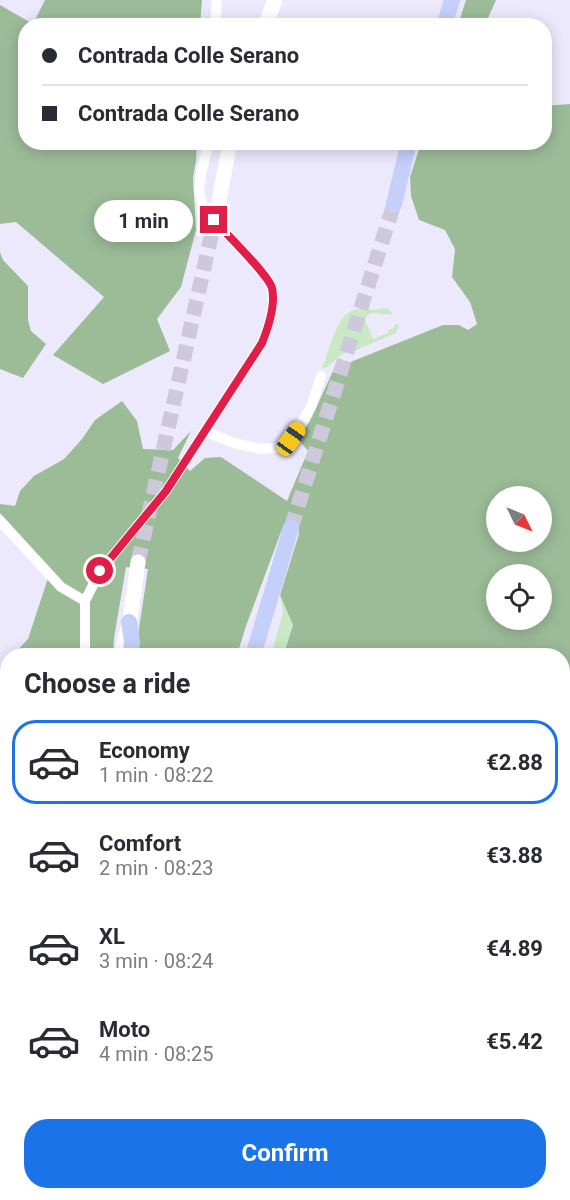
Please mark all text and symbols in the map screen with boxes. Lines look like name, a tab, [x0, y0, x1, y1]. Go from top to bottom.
text: Contrada Colle Serano	[78, 43, 299, 68]
text: Contrada Colle Serano	[78, 101, 299, 126]
callout: 1 min	[94, 199, 193, 241]
route end	[200, 206, 227, 233]
text: 1 min	[118, 209, 169, 233]
car	[273, 419, 309, 459]
north arrow	[486, 486, 552, 552]
map controls	[486, 486, 552, 630]
route start	[86, 557, 113, 584]
button: locate	[486, 564, 552, 630]
text: Choose a ride	[24, 668, 190, 700]
icon: car	[27, 735, 81, 789]
text: Economy	[99, 738, 190, 763]
text: €2.88	[486, 750, 543, 775]
text: 1 min · 08:22	[99, 763, 214, 787]
icon: car	[27, 828, 81, 882]
text: Comfort	[99, 831, 181, 856]
text: €3.88	[486, 843, 543, 868]
text: 2 min · 08:23	[99, 856, 214, 880]
icon: car	[27, 921, 81, 975]
text: XL	[99, 924, 125, 949]
text: €4.89	[486, 936, 543, 961]
text: 3 min · 08:24	[99, 949, 214, 973]
icon: car	[27, 1014, 81, 1068]
text: Moto	[99, 1017, 150, 1042]
text: €5.42	[486, 1029, 543, 1054]
text: 4 min · 08:25	[99, 1042, 214, 1066]
button: Confirm	[24, 1119, 546, 1188]

